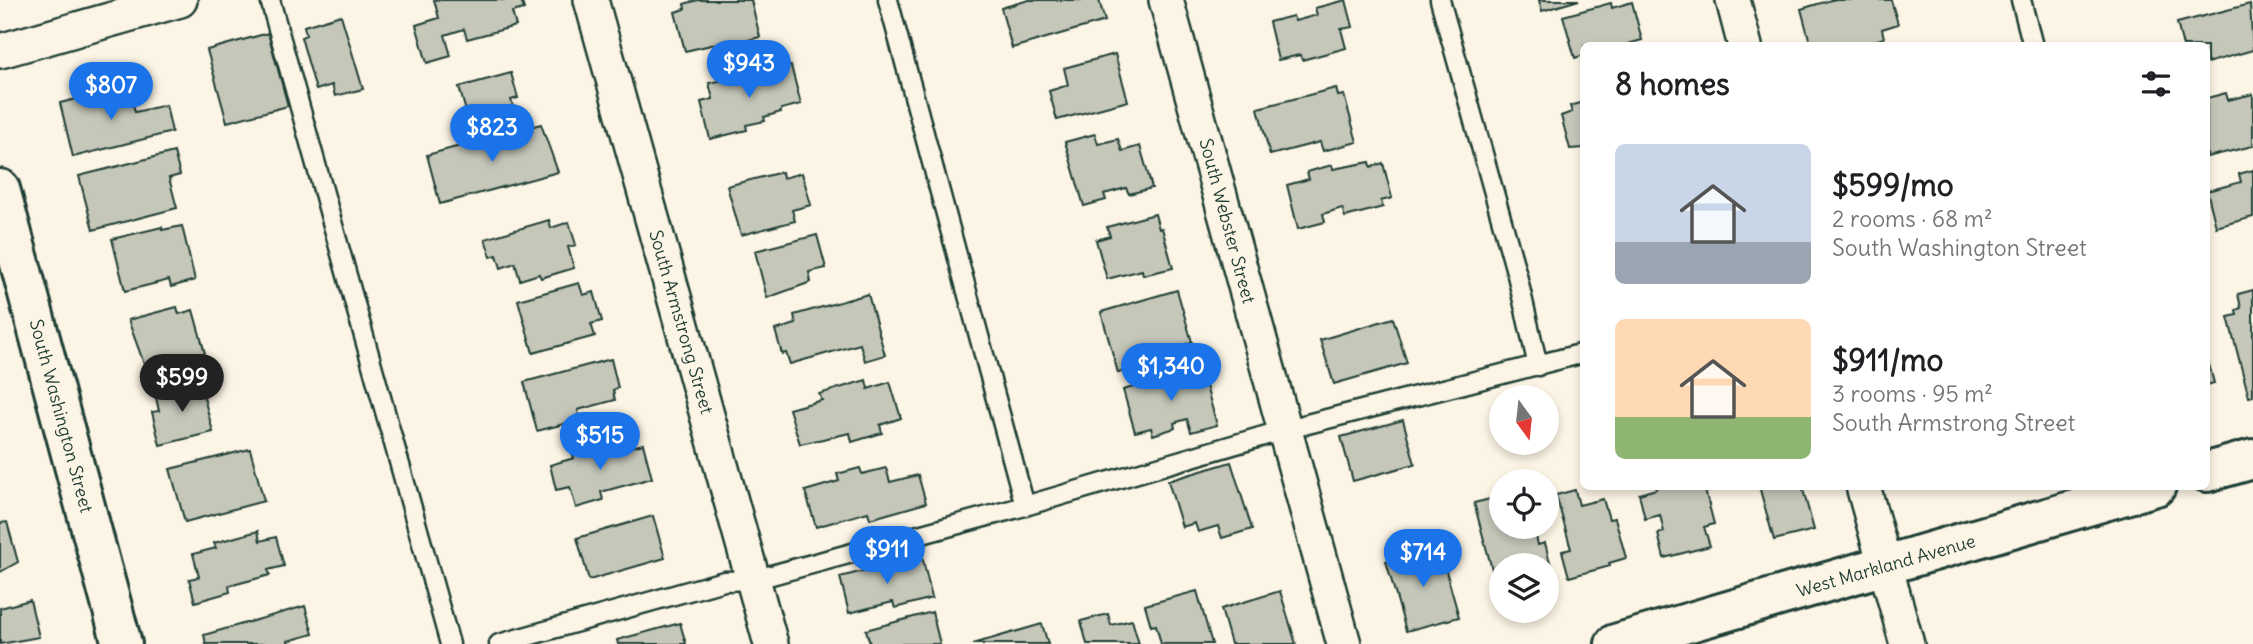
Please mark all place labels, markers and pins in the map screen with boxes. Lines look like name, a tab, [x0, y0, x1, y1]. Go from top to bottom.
pin: $943	[708, 41, 790, 100]
pin: $807	[70, 62, 152, 122]
pin: $823	[451, 104, 533, 164]
pin: $1,340	[1114, 344, 1228, 403]
pin: $599	[141, 354, 223, 414]
pin: $515	[559, 412, 641, 472]
pin: $911	[846, 526, 928, 586]
pin: $714	[1382, 530, 1464, 589]

